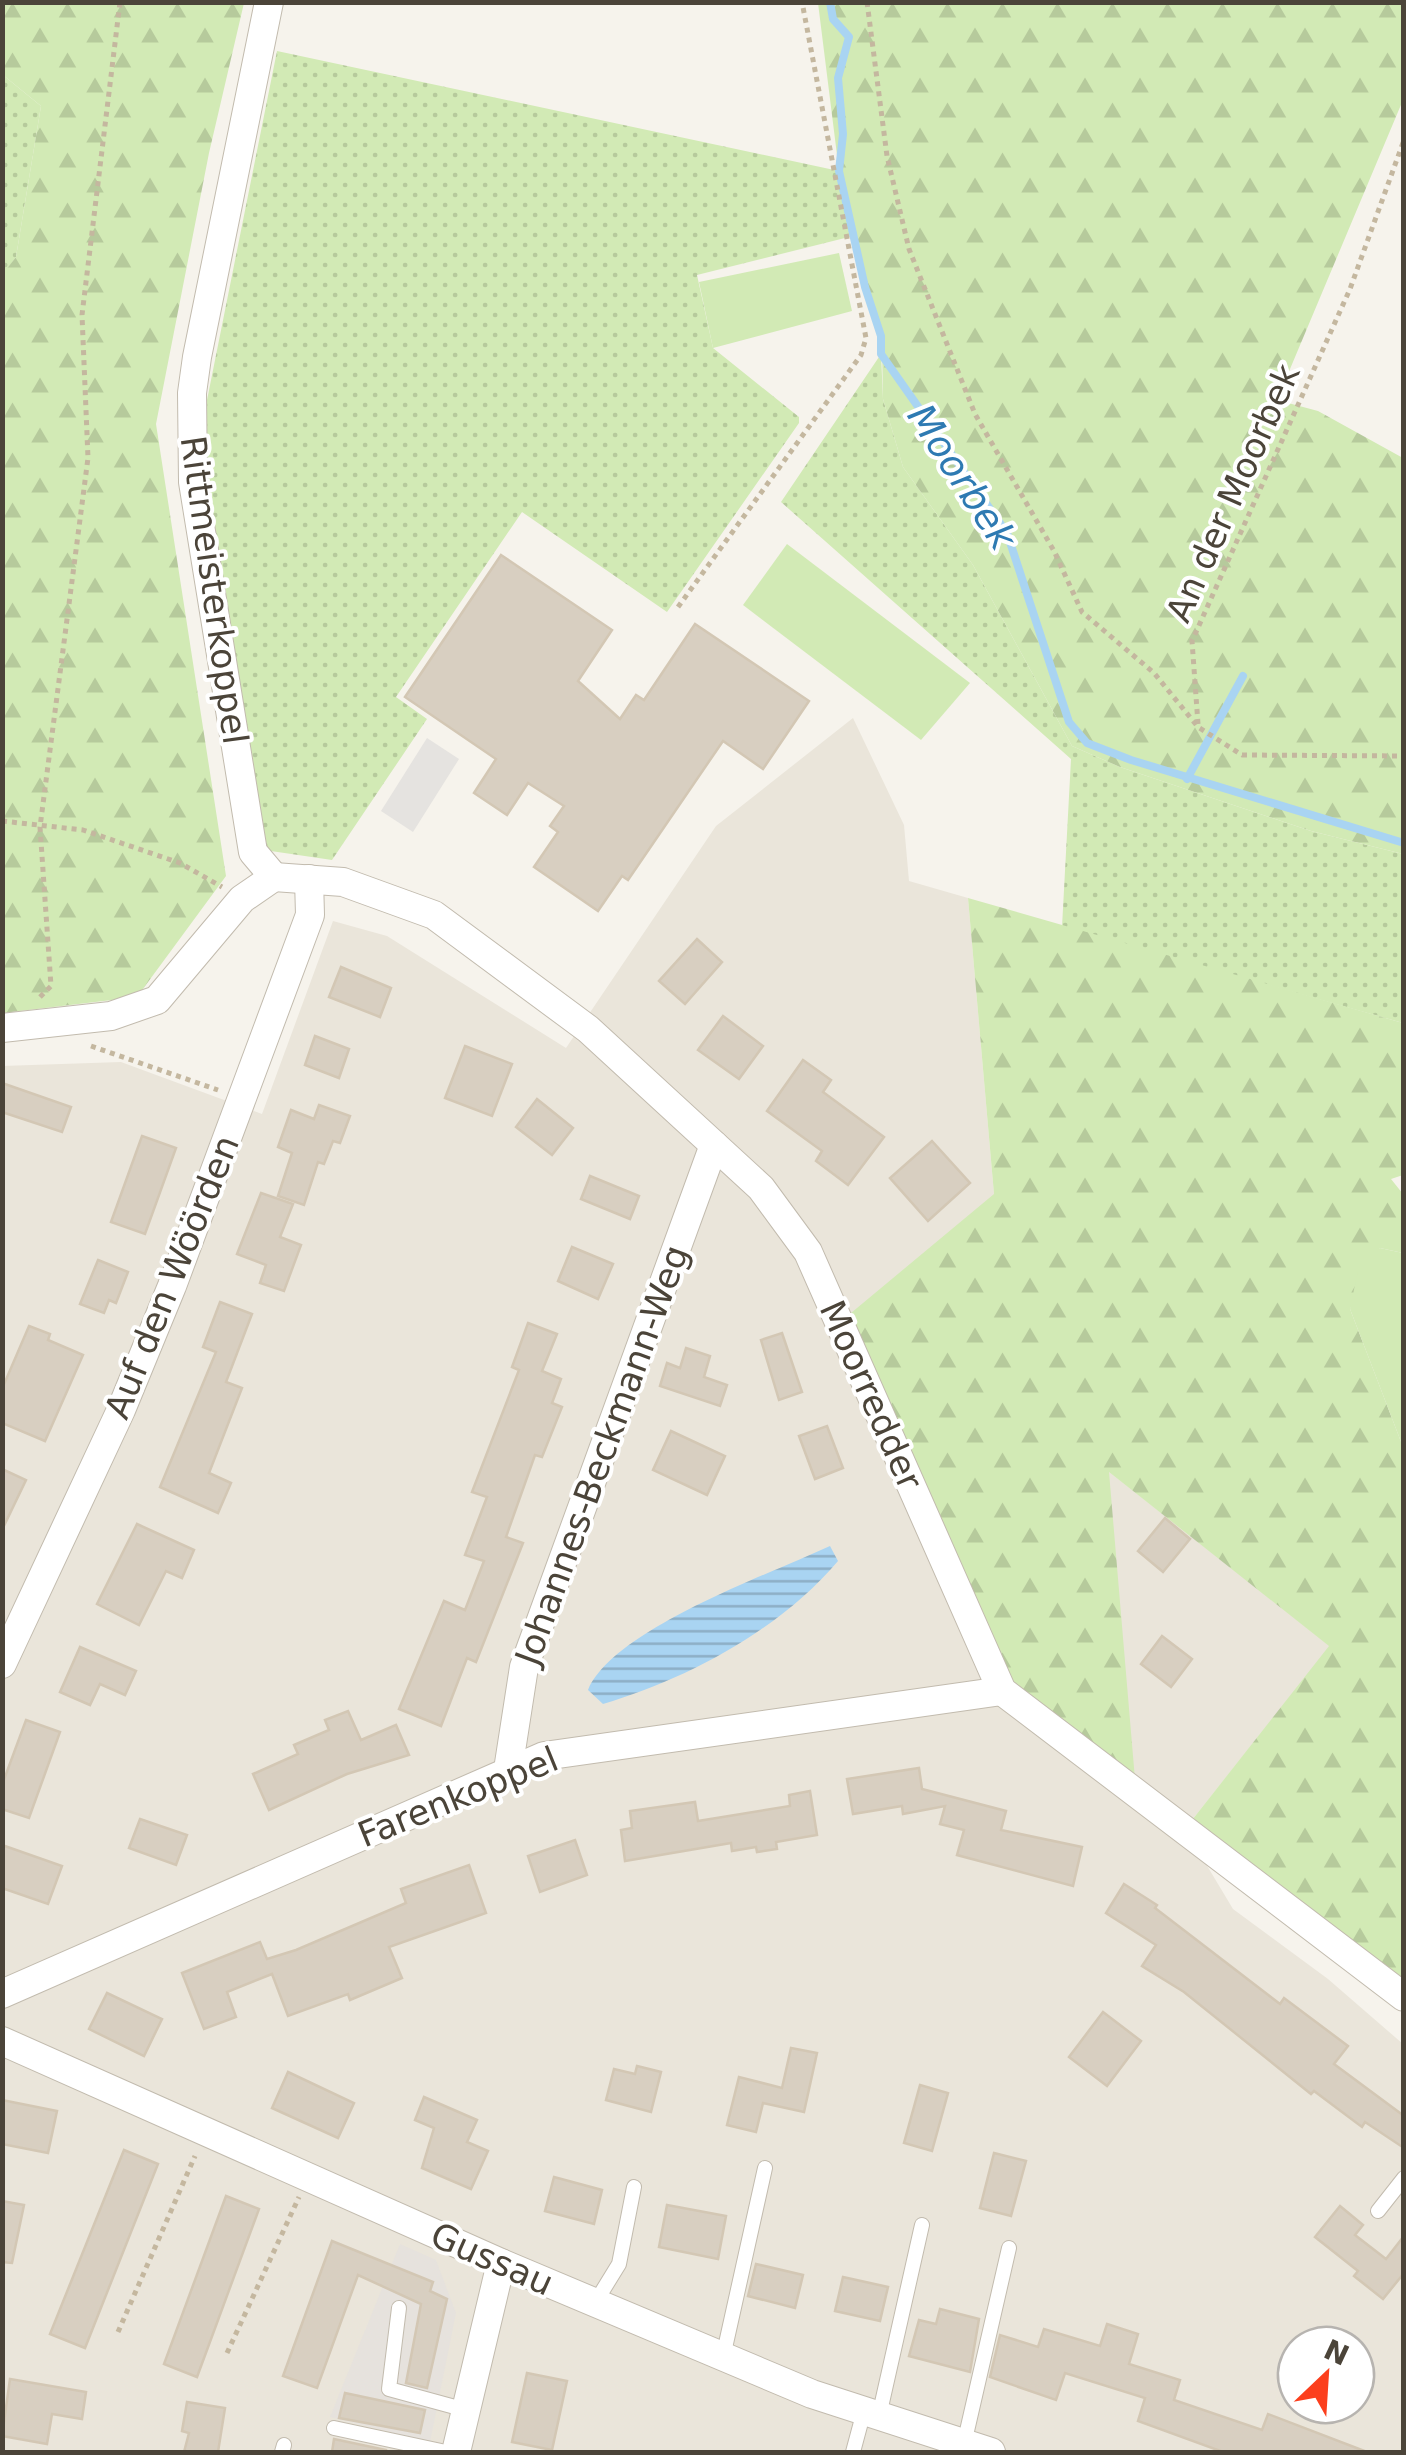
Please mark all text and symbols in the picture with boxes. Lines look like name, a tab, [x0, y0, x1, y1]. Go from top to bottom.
street label: An der Moorbek	[1158, 357, 1308, 628]
water label: Moorbek	[899, 396, 1026, 560]
street label: Rittmeisterkoppel	[173, 433, 255, 747]
street label: Auf den Wöörden	[97, 1130, 247, 1424]
street label: Johannes-Beckmann-Weg	[507, 1240, 697, 1672]
street label: Moorredder	[812, 1294, 931, 1496]
street label: Farenkoppel	[352, 1739, 564, 1855]
street label: Gussau	[425, 2214, 559, 2304]
north arrow	[1276, 2325, 1376, 2425]
text: N	[1319, 2333, 1354, 2373]

